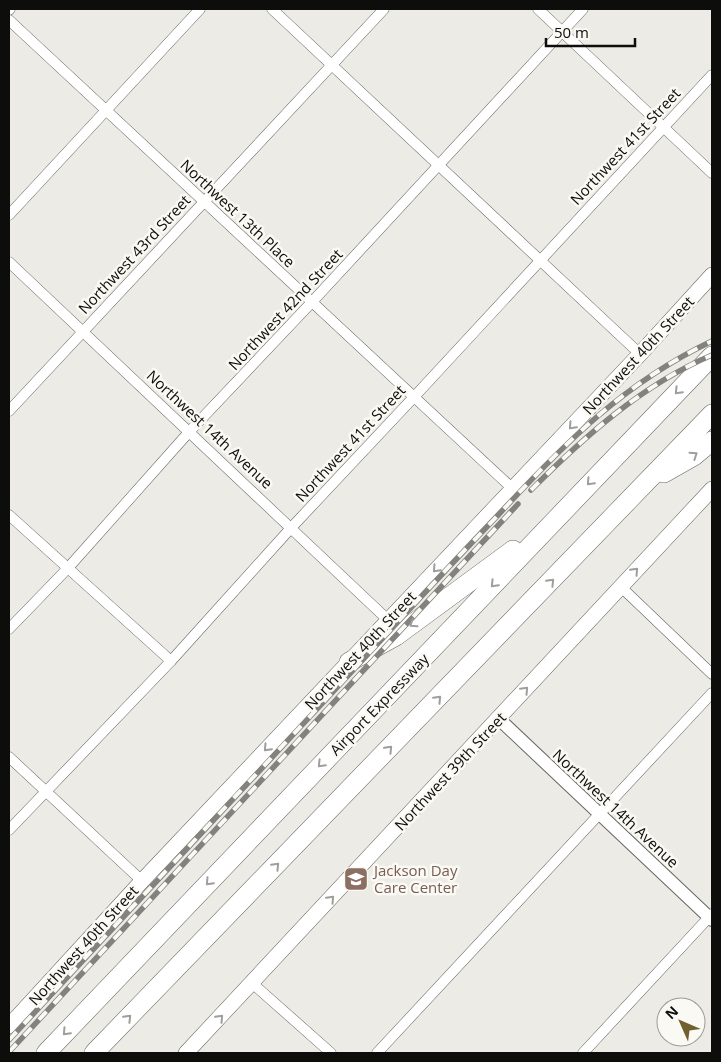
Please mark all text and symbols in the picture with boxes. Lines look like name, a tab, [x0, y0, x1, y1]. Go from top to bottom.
scale bar	[546, 15, 635, 47]
text: 50 m	[554, 22, 589, 42]
street label: Northwest 41st Street	[566, 83, 684, 209]
street label: Northwest 13th Place	[176, 155, 300, 271]
street label: Northwest 43rd Street	[74, 190, 194, 318]
street label: Northwest 42nd Street	[224, 244, 346, 374]
street label: Northwest 40th Street	[578, 292, 698, 418]
street label: Northwest 14th Avenue	[143, 365, 277, 493]
street label: Northwest 41st Street	[291, 380, 409, 506]
one-way arrow	[675, 385, 684, 394]
one-way arrow	[569, 420, 578, 429]
one-way arrow	[688, 452, 697, 461]
one-way arrow	[587, 476, 596, 485]
one-way arrow	[433, 564, 442, 573]
one-way arrow	[629, 567, 638, 576]
one-way arrow	[491, 578, 500, 587]
one-way arrow	[545, 579, 554, 588]
street label: Northwest 40th Street	[300, 587, 420, 713]
one-way arrow	[409, 618, 418, 628]
street label: Airport Expressway	[325, 648, 433, 759]
one-way arrow	[519, 687, 528, 696]
one-way arrow	[432, 695, 441, 704]
street label: Northwest 39th Street	[390, 708, 510, 834]
one-way arrow	[264, 742, 273, 751]
street label: Northwest 14th Avenue	[549, 744, 683, 872]
one-way arrow	[383, 746, 392, 755]
one-way arrow	[317, 759, 326, 768]
place label: Jackson Day Care Center	[372, 860, 458, 897]
one-way arrow	[270, 863, 279, 872]
school or university icon: Jackson Day Care Center	[343, 866, 369, 892]
one-way arrow	[206, 876, 215, 885]
street label: Northwest 40th Street	[24, 881, 142, 1009]
one-way arrow	[325, 895, 334, 904]
north arrow	[656, 997, 706, 1047]
text: N	[661, 1002, 682, 1023]
one-way arrow	[214, 1014, 223, 1023]
one-way arrow	[122, 1015, 131, 1024]
one-way arrow	[63, 1027, 72, 1036]

